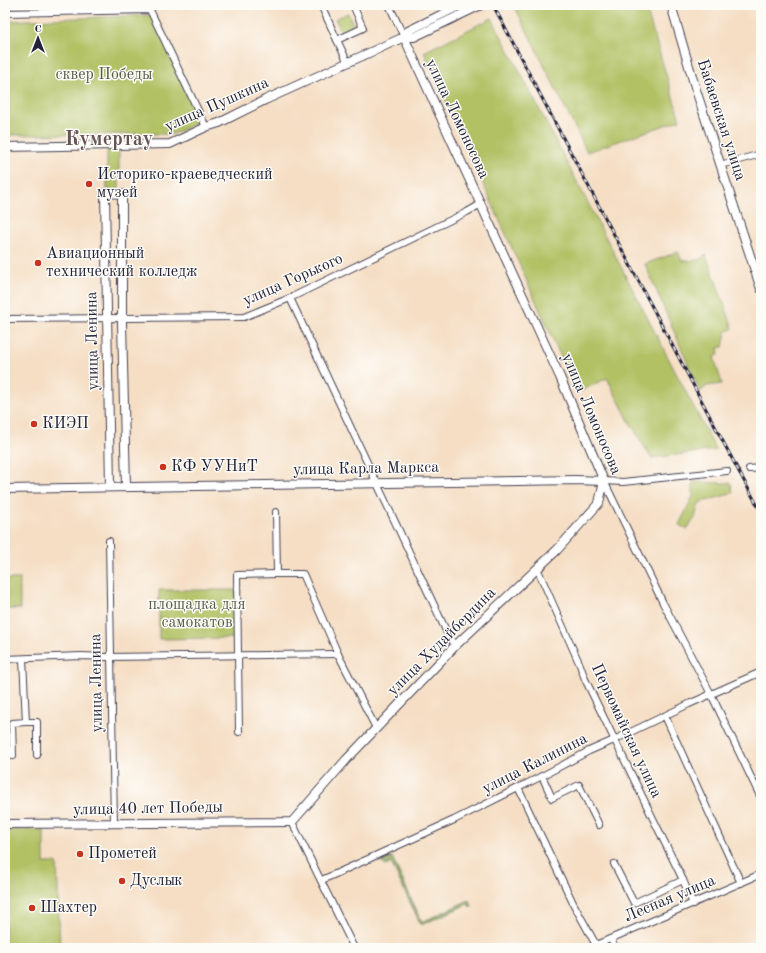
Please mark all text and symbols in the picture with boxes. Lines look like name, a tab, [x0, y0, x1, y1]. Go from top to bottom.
north arrow	[18, 18, 58, 58]
text: С	[34, 24, 42, 35]
street label: улица Ломоносова	[422, 57, 492, 181]
street label: Бабаевская улица	[694, 57, 748, 183]
park label: сквер Победы	[55, 67, 153, 83]
street label: улица Пушкина	[163, 75, 271, 135]
district label: Кумертау	[65, 130, 153, 150]
place label: Историко-краеведческий музей	[97, 167, 273, 201]
marker: Историко-краеведческий музей	[84, 179, 94, 189]
place label: Авиационный технический колледж	[46, 246, 198, 280]
street label: улица Горького	[241, 251, 345, 309]
marker: Авиационный технический колледж	[33, 258, 43, 268]
street label: улица Ленина	[84, 291, 102, 391]
street label: улица Ломоносова	[558, 351, 624, 477]
place label: КИЭП	[42, 416, 89, 432]
marker: КИЭП	[29, 419, 39, 429]
place label: КФ УУНиТ	[171, 459, 258, 475]
street label: улица Карла Маркса	[293, 460, 439, 478]
marker: КФ УУНиТ	[158, 462, 168, 472]
street label: улица Худайбердина	[385, 585, 499, 699]
park label: площадка для самокатов	[148, 597, 246, 631]
street label: улица Ленина	[88, 633, 106, 733]
street label: Первомайская улица	[588, 661, 664, 801]
street label: улица Калинина	[480, 731, 590, 797]
street label: улица 40 лет Победы	[73, 800, 223, 818]
place label: Прометей	[88, 846, 157, 862]
marker: Прометей	[75, 849, 85, 859]
place label: Дуслык	[130, 873, 182, 889]
street label: Лесная улица	[622, 873, 718, 925]
marker: Дуслык	[117, 876, 127, 886]
place label: Шахтер	[40, 900, 97, 916]
marker: Шахтер	[27, 903, 37, 913]

